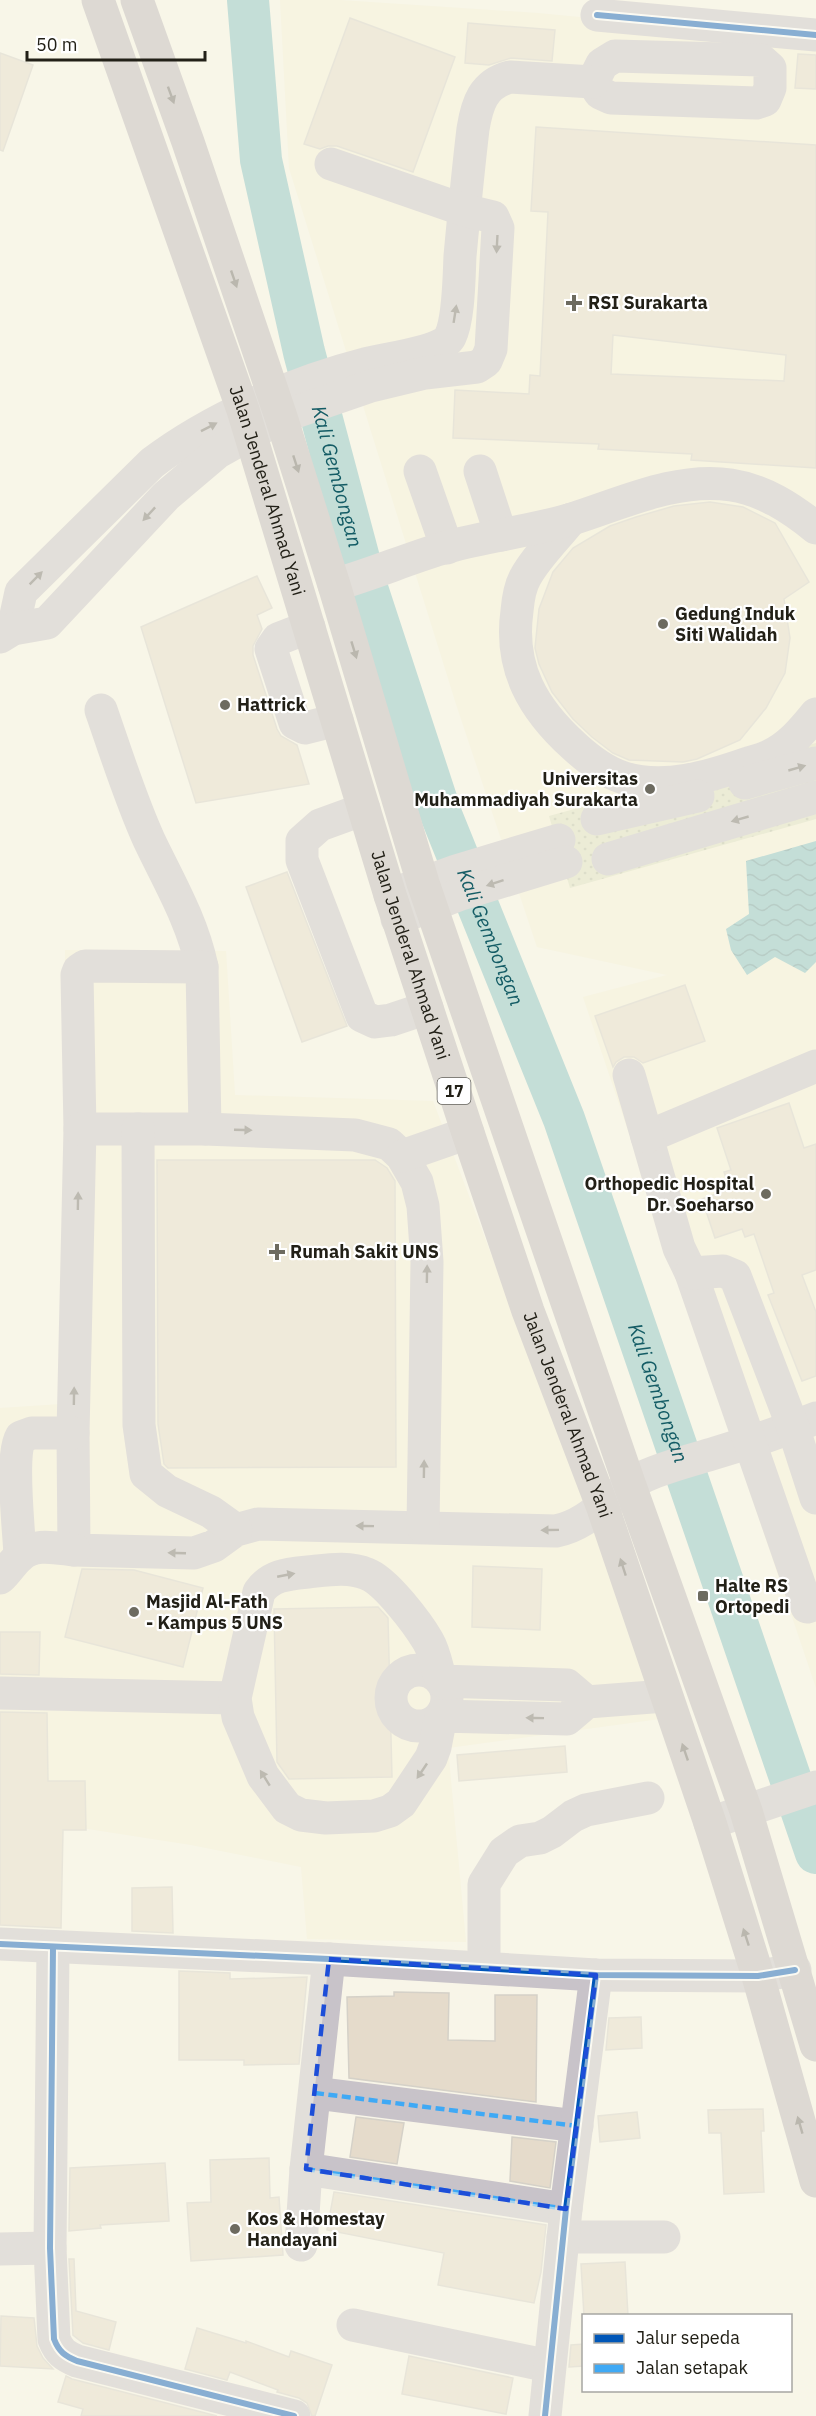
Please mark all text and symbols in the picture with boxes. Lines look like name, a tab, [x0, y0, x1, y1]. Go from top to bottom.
scale bar	[27, 24, 206, 62]
text: 50 m	[36, 33, 78, 56]
one-way arrow	[167, 86, 177, 104]
one-way arrow	[493, 234, 502, 253]
one-way arrow	[230, 270, 240, 288]
place label: RSI Surakarta	[588, 291, 708, 314]
marker: RSI Surakarta	[565, 294, 583, 312]
one-way arrow	[450, 305, 459, 324]
street label: Jalan Jenderal Ahmad Yani	[224, 382, 311, 598]
water label: Kali Gembongan	[306, 402, 369, 550]
one-way arrow	[200, 422, 217, 432]
one-way arrow	[292, 455, 301, 473]
one-way arrow	[143, 506, 156, 521]
one-way arrow	[28, 571, 42, 585]
place label: Gedung Induk Siti Walidah	[675, 602, 796, 646]
marker: Gedung Induk Siti Walidah	[656, 617, 670, 631]
one-way arrow	[350, 641, 359, 659]
place label: Hattrick	[237, 693, 307, 716]
marker: Hattrick	[218, 698, 232, 712]
one-way arrow	[787, 763, 806, 773]
place label: Universitas Muhammadiyah Surakarta	[414, 767, 638, 811]
marker: Universitas Muhammadiyah Surakarta	[643, 782, 657, 796]
one-way arrow	[731, 815, 749, 824]
street label: Jalan Jenderal Ahmad Yani	[366, 847, 455, 1063]
water label: Kali Gembongan	[451, 864, 531, 1010]
one-way arrow	[486, 879, 504, 888]
road number: 17	[438, 1078, 470, 1104]
one-way arrow	[234, 1126, 253, 1135]
place label: Orthopedic Hospital Dr. Soeharso	[584, 1172, 755, 1216]
marker: Orthopedic Hospital Dr. Soeharso	[759, 1187, 773, 1201]
one-way arrow	[74, 1191, 83, 1210]
place label: Rumah Sakit UNS	[290, 1240, 439, 1263]
marker: Rumah Sakit UNS	[268, 1243, 286, 1261]
one-way arrow	[422, 1264, 431, 1283]
street label: Jalan Jenderal Ahmad Yani	[518, 1308, 617, 1521]
water label: Kali Gembongan	[622, 1320, 695, 1466]
one-way arrow	[69, 1386, 79, 1405]
one-way arrow	[419, 1459, 429, 1478]
one-way arrow	[355, 1521, 374, 1531]
one-way arrow	[541, 1525, 560, 1535]
one-way arrow	[168, 1548, 187, 1558]
one-way arrow	[617, 1558, 627, 1576]
one-way arrow	[277, 1570, 296, 1579]
place label: Halte RS Ortopedi	[715, 1574, 789, 1618]
marker: Halte RS Ortopedi	[696, 1589, 710, 1603]
place label: Masjid Al-Fath - Kampus 5 UNS	[146, 1590, 283, 1634]
marker: Masjid Al-Fath - Kampus 5 UNS	[127, 1605, 141, 1619]
one-way arrow	[526, 1714, 545, 1723]
one-way arrow	[679, 1743, 689, 1761]
one-way arrow	[416, 1762, 428, 1778]
one-way arrow	[260, 1770, 271, 1786]
one-way arrow	[741, 1928, 750, 1946]
one-way arrow	[795, 2116, 804, 2134]
place label: Kos & Homestay Handayani	[247, 2207, 385, 2251]
marker: Kos & Homestay Handayani	[228, 2222, 242, 2236]
legend	[582, 2314, 792, 2392]
text: Jalur sepeda	[636, 2326, 740, 2349]
text: Jalan setapak	[636, 2356, 748, 2379]

